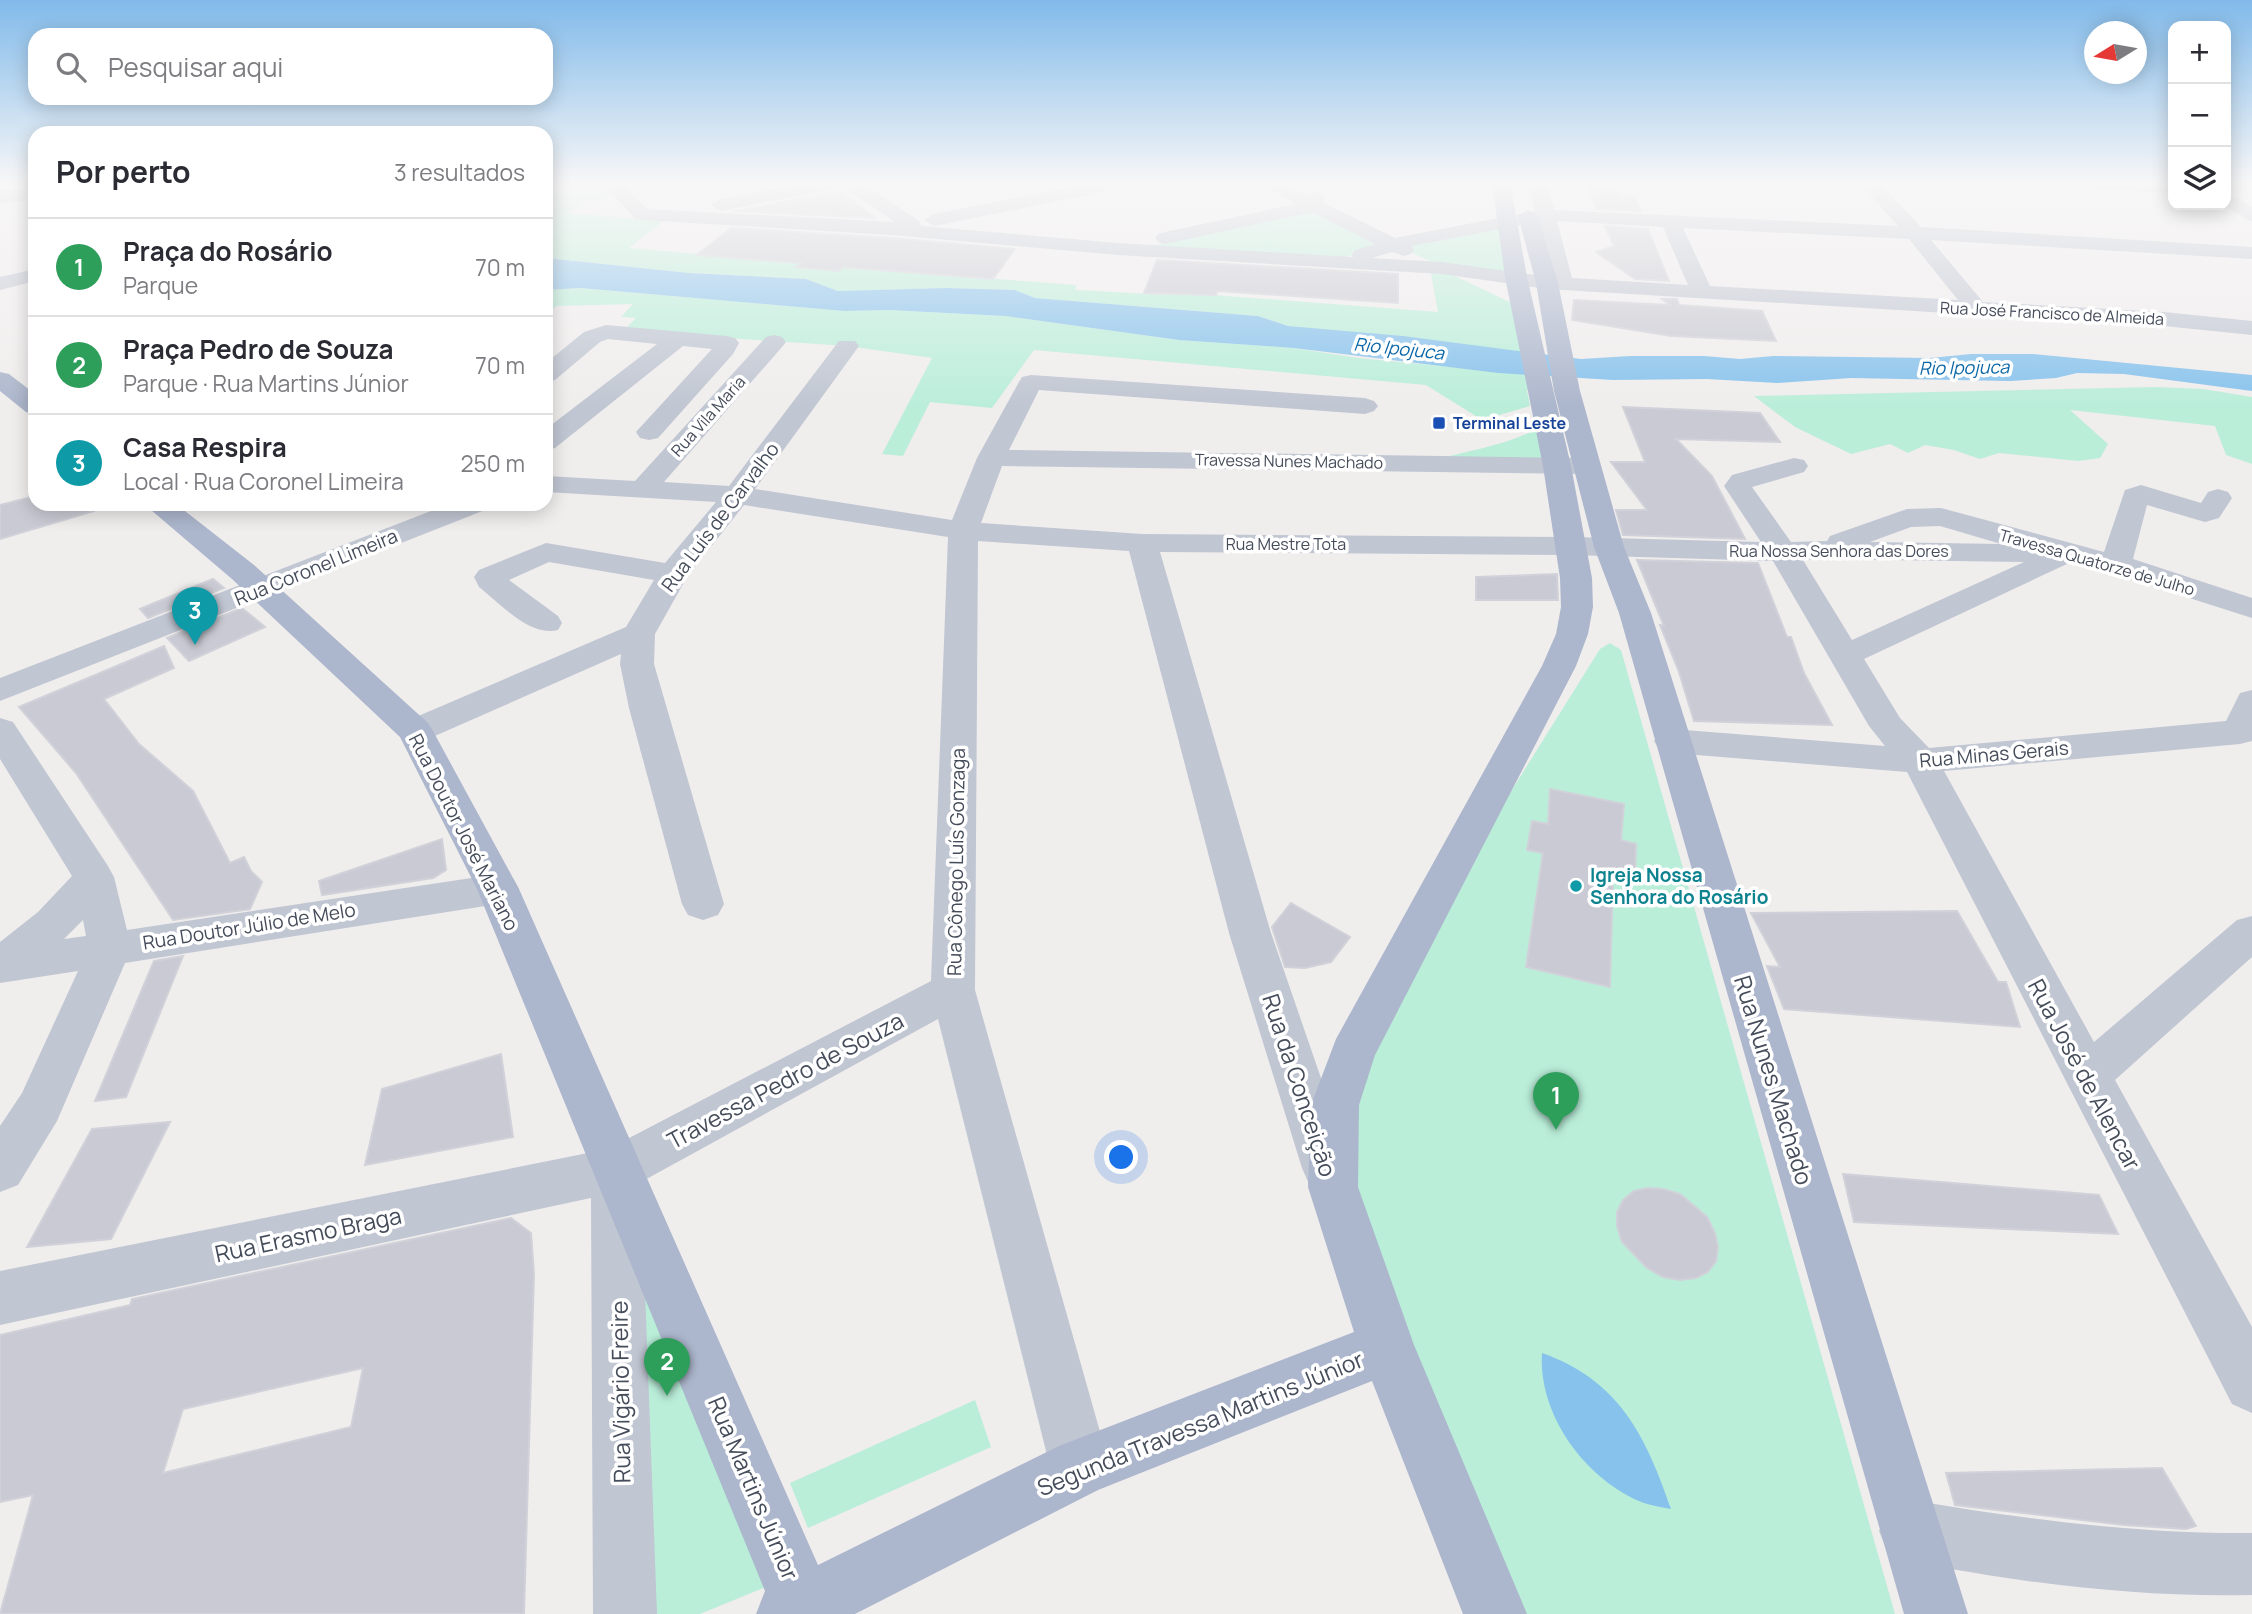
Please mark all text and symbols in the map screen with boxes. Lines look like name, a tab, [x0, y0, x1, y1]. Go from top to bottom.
north arrow	[2084, 21, 2147, 84]
map controls	[2168, 21, 2231, 210]
button: +	[2168, 21, 2231, 84]
search box	[28, 28, 553, 105]
icon: search	[52, 48, 90, 86]
text: Pesquisar aqui	[108, 49, 283, 85]
button: −	[2168, 84, 2231, 147]
button: layers	[2168, 147, 2231, 210]
text: Por perto	[56, 151, 191, 192]
text: 3 resultados	[394, 156, 525, 188]
text: Praça do Rosário	[123, 233, 333, 269]
text: 1	[74, 251, 84, 283]
text: 70 m	[475, 251, 525, 283]
text: Parque	[123, 269, 198, 301]
street label: Rua José Francisco de Almeida	[1939, 296, 2165, 330]
text: Praça Pedro de Souza	[123, 331, 393, 367]
water label: Rio Ipojuca	[1353, 331, 1446, 365]
text: 2	[72, 349, 86, 381]
text: 70 m	[475, 349, 525, 381]
water label: Rio Ipojuca	[1919, 354, 2010, 380]
text: Parque · Rua Martins Júnior	[123, 367, 409, 399]
street label: Rua Vila Maria	[666, 371, 750, 461]
place label: Terminal Leste	[1453, 412, 1567, 434]
marker: Terminal Leste	[1431, 415, 1447, 431]
text: Casa Respira	[123, 429, 287, 465]
street label: Rua Luís de Carvalho	[655, 437, 785, 597]
text: 3	[72, 447, 86, 479]
text: 250 m	[460, 447, 525, 479]
street label: Travessa Nunes Machado	[1195, 448, 1383, 474]
text: Local · Rua Coronel Limeira	[123, 465, 404, 497]
street label: Rua Coronel Limeira	[231, 522, 401, 612]
street label: Travessa Quatorze de Julho	[1997, 524, 2197, 600]
street label: Rua Mestre Tota	[1226, 533, 1346, 555]
street label: Rua Nossa Senhora das Dores	[1729, 540, 1949, 562]
pin: 3	[172, 587, 218, 645]
street label: Rua Doutor José Mariano	[403, 729, 525, 935]
street label: Rua Minas Gerais	[1918, 735, 2070, 773]
street label: Rua Cônego Luís Gonzaga	[941, 748, 971, 976]
place label: Igreja Nossa Senhora do Rosário	[1590, 862, 1768, 910]
marker: Igreja Nossa Senhora do Rosário	[1568, 878, 1584, 894]
street label: Rua Doutor Júlio de Melo	[141, 896, 357, 956]
street label: Rua Nunes Machado	[1727, 971, 1821, 1189]
street label: Rua José de Alencar	[2021, 973, 2149, 1175]
street label: Rua da Conceição	[1255, 989, 1345, 1181]
street label: Travessa Pedro de Souza	[661, 1004, 909, 1156]
pin: 1	[1533, 1072, 1579, 1130]
your location	[1104, 1140, 1138, 1174]
street label: Rua Erasmo Braga	[212, 1199, 404, 1269]
street label: Rua Vigário Freire	[602, 1300, 638, 1484]
pin: 2	[644, 1338, 690, 1396]
street label: Segunda Travessa Martins Júnior	[1032, 1343, 1368, 1503]
street label: Rua Martins Júnior	[701, 1391, 807, 1585]

